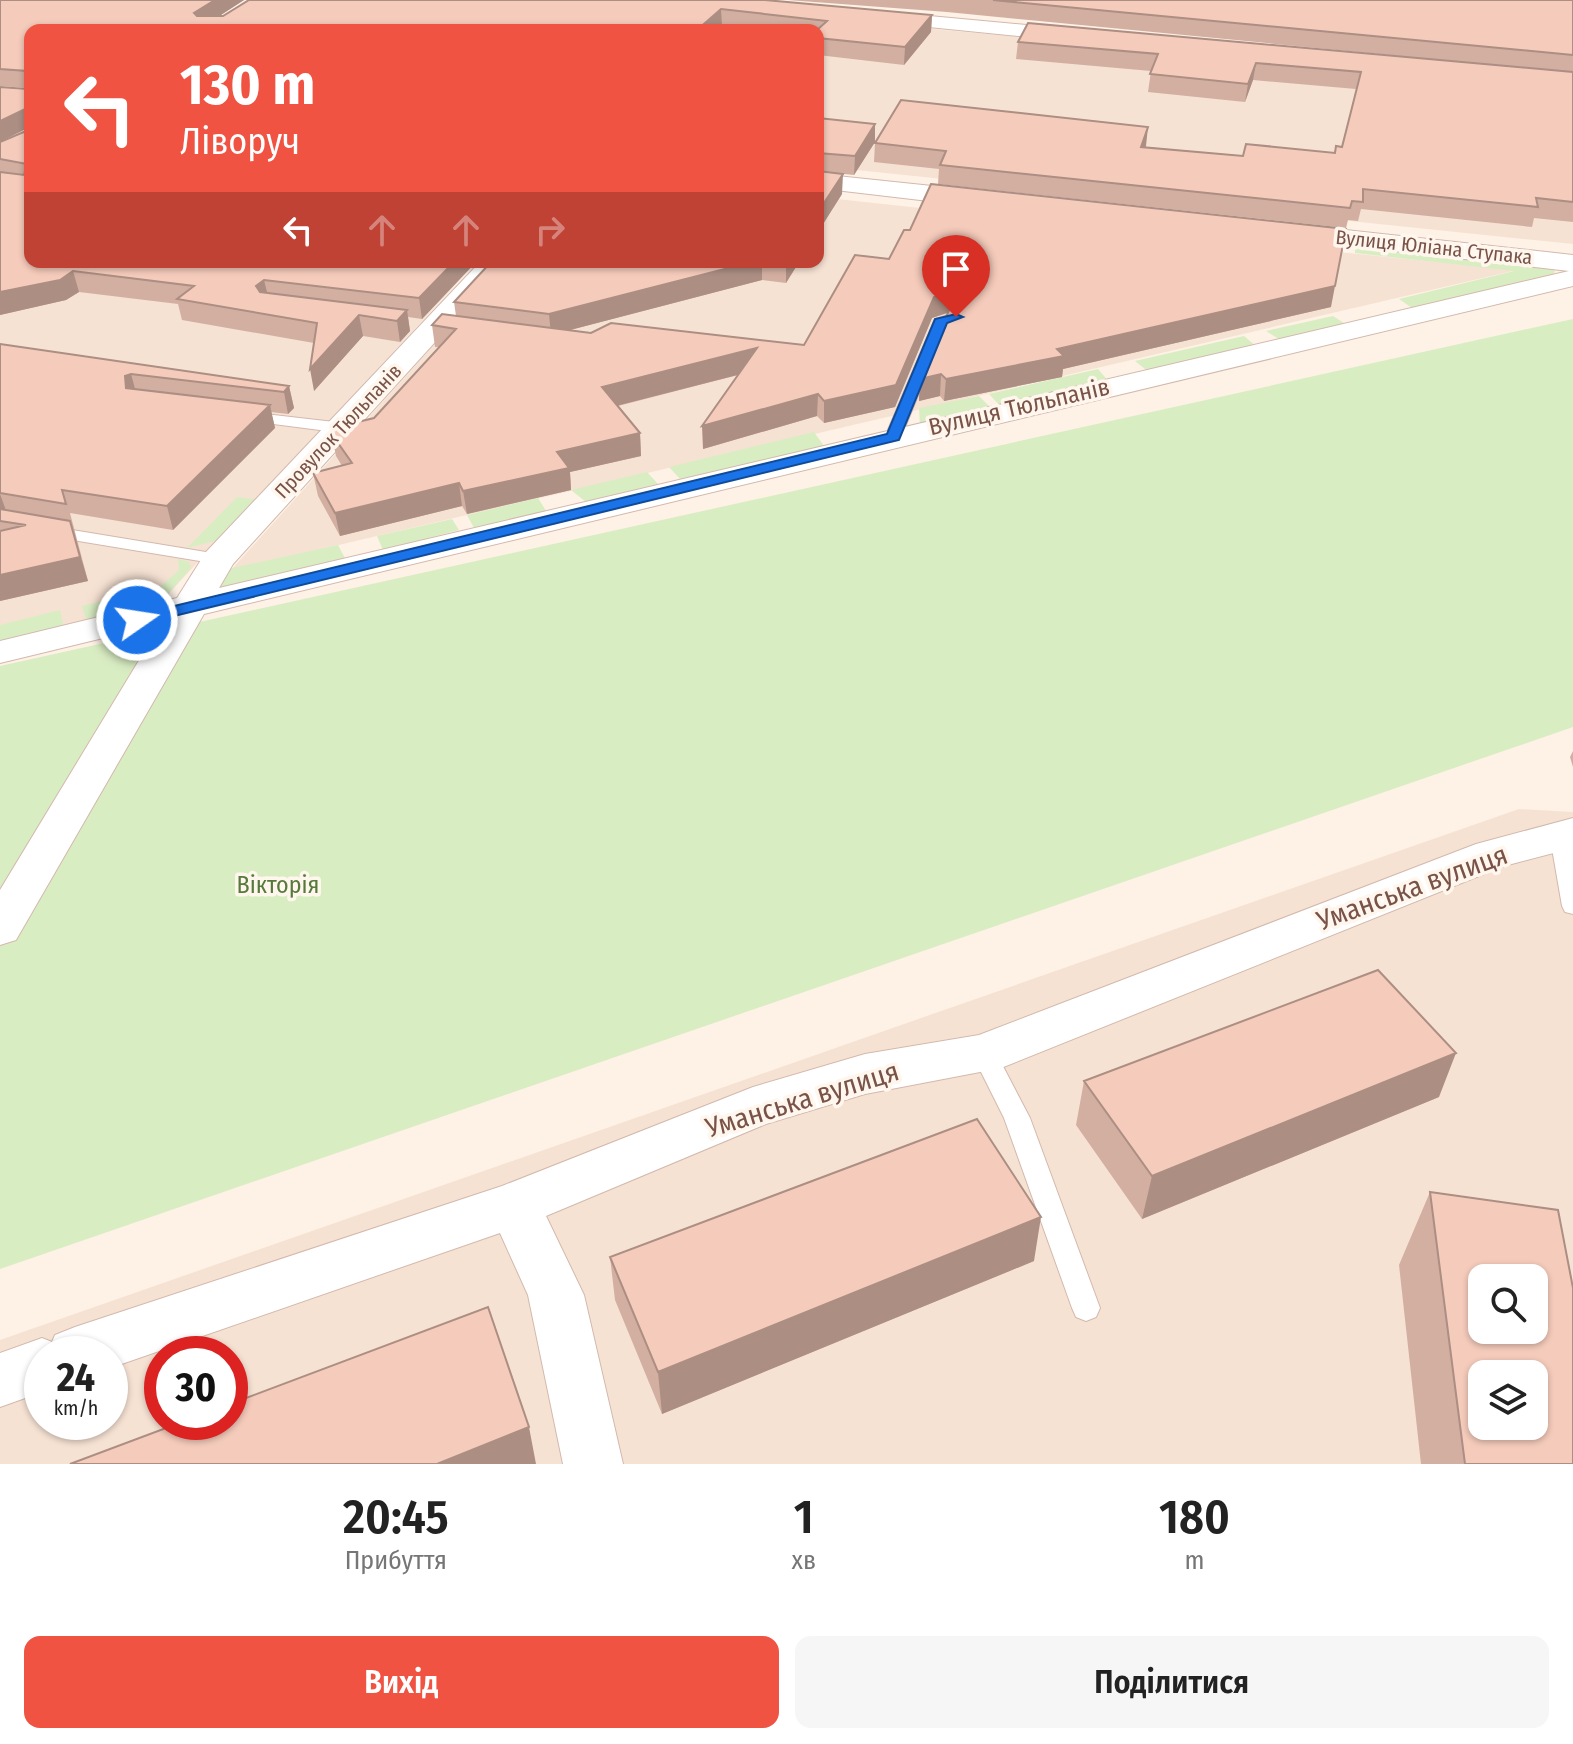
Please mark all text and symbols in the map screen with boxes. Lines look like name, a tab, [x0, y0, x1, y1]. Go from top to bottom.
text: 130 m	[180, 52, 315, 119]
icon: left	[48, 56, 152, 160]
text: Ліворуч	[180, 120, 300, 164]
icon: left	[276, 208, 320, 252]
icon: ahead	[360, 208, 404, 252]
icon: ahead	[444, 208, 488, 252]
icon: right	[528, 208, 572, 252]
street label: Вулиця Юліана Ступака	[1334, 225, 1534, 269]
pin	[922, 235, 990, 317]
icon: arrive	[934, 247, 978, 291]
street label: Провулок Тюльпанів	[270, 359, 406, 503]
street label: Вулиця Тюльпанів	[926, 373, 1112, 441]
position arrow	[95, 578, 179, 662]
street label: Уманська вулиця	[1311, 838, 1512, 938]
park label: Вікторія	[237, 871, 319, 899]
street label: Уманська вулиця	[701, 1054, 903, 1145]
map controls	[1468, 1264, 1548, 1440]
button: search	[1468, 1264, 1548, 1344]
speed limit sign: 30	[144, 1336, 248, 1440]
text: 24	[57, 1354, 95, 1402]
button: layers	[1468, 1360, 1548, 1440]
text: km/h	[54, 1396, 98, 1420]
text: 20:45	[343, 1488, 449, 1546]
text: 1	[794, 1488, 814, 1546]
text: 180	[1159, 1488, 1230, 1546]
text: Прибуття	[345, 1545, 447, 1576]
text: хв	[792, 1545, 816, 1576]
text: m	[1185, 1545, 1205, 1576]
button: Вихід	[24, 1636, 779, 1728]
button: Поділитися	[795, 1636, 1549, 1728]

